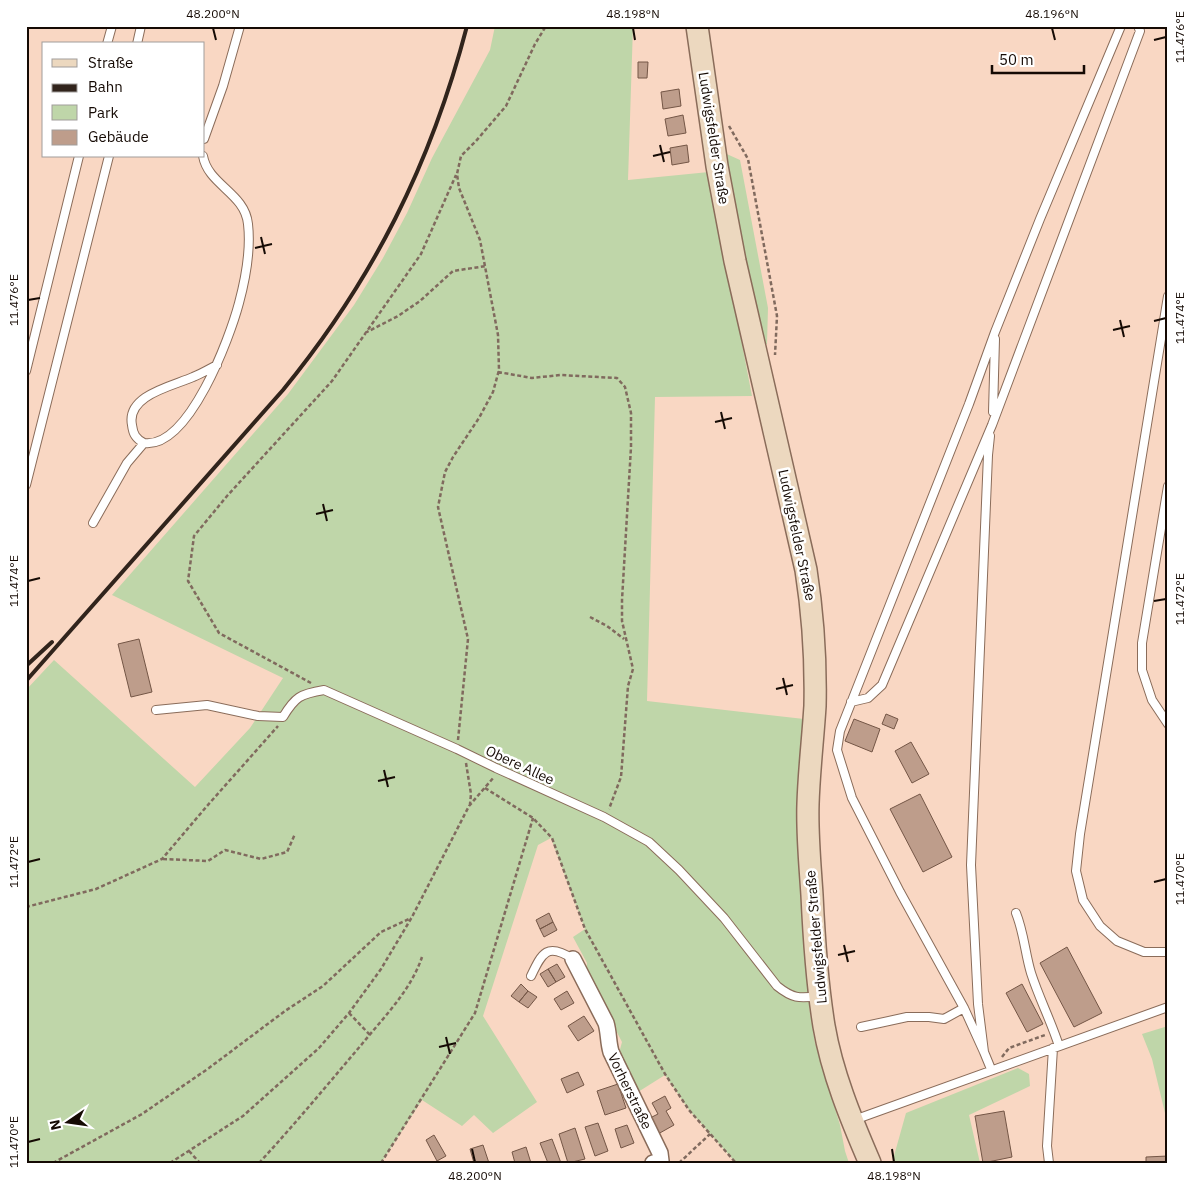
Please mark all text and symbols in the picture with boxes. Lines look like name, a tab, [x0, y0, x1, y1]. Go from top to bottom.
text: 48.200°N	[186, 6, 240, 21]
text: 48.198°N	[606, 6, 660, 21]
text: 48.196°N	[1025, 6, 1079, 21]
text: 11.476°E	[1172, 11, 1187, 63]
legend	[42, 42, 205, 158]
scale bar	[992, 42, 1084, 74]
text: 50 m	[999, 50, 1034, 69]
text: Straße	[88, 53, 133, 72]
street label: Ludwigsfelder Straße	[695, 71, 733, 206]
text: Bahn	[88, 77, 123, 96]
text: Park	[88, 103, 118, 122]
text: Gebäude	[88, 127, 149, 146]
text: 11.476°E	[6, 274, 21, 326]
text: 11.474°E	[1172, 292, 1187, 344]
street label: Ludwigsfelder Straße	[774, 468, 820, 603]
text: 11.474°E	[6, 555, 21, 607]
text: 11.472°E	[1172, 573, 1187, 625]
street label: Obere Allee	[483, 741, 557, 789]
text: 11.472°E	[6, 836, 21, 888]
text: 11.470°E	[1172, 853, 1187, 905]
street label: Ludwigsfelder Straße	[801, 869, 831, 1004]
street label: Vorherstraße	[604, 1050, 656, 1132]
north arrow	[42, 1096, 92, 1146]
text: 11.470°E	[6, 1116, 21, 1168]
text: N	[45, 1118, 65, 1132]
text: 48.200°N	[448, 1168, 502, 1183]
text: 48.198°N	[867, 1168, 921, 1183]

